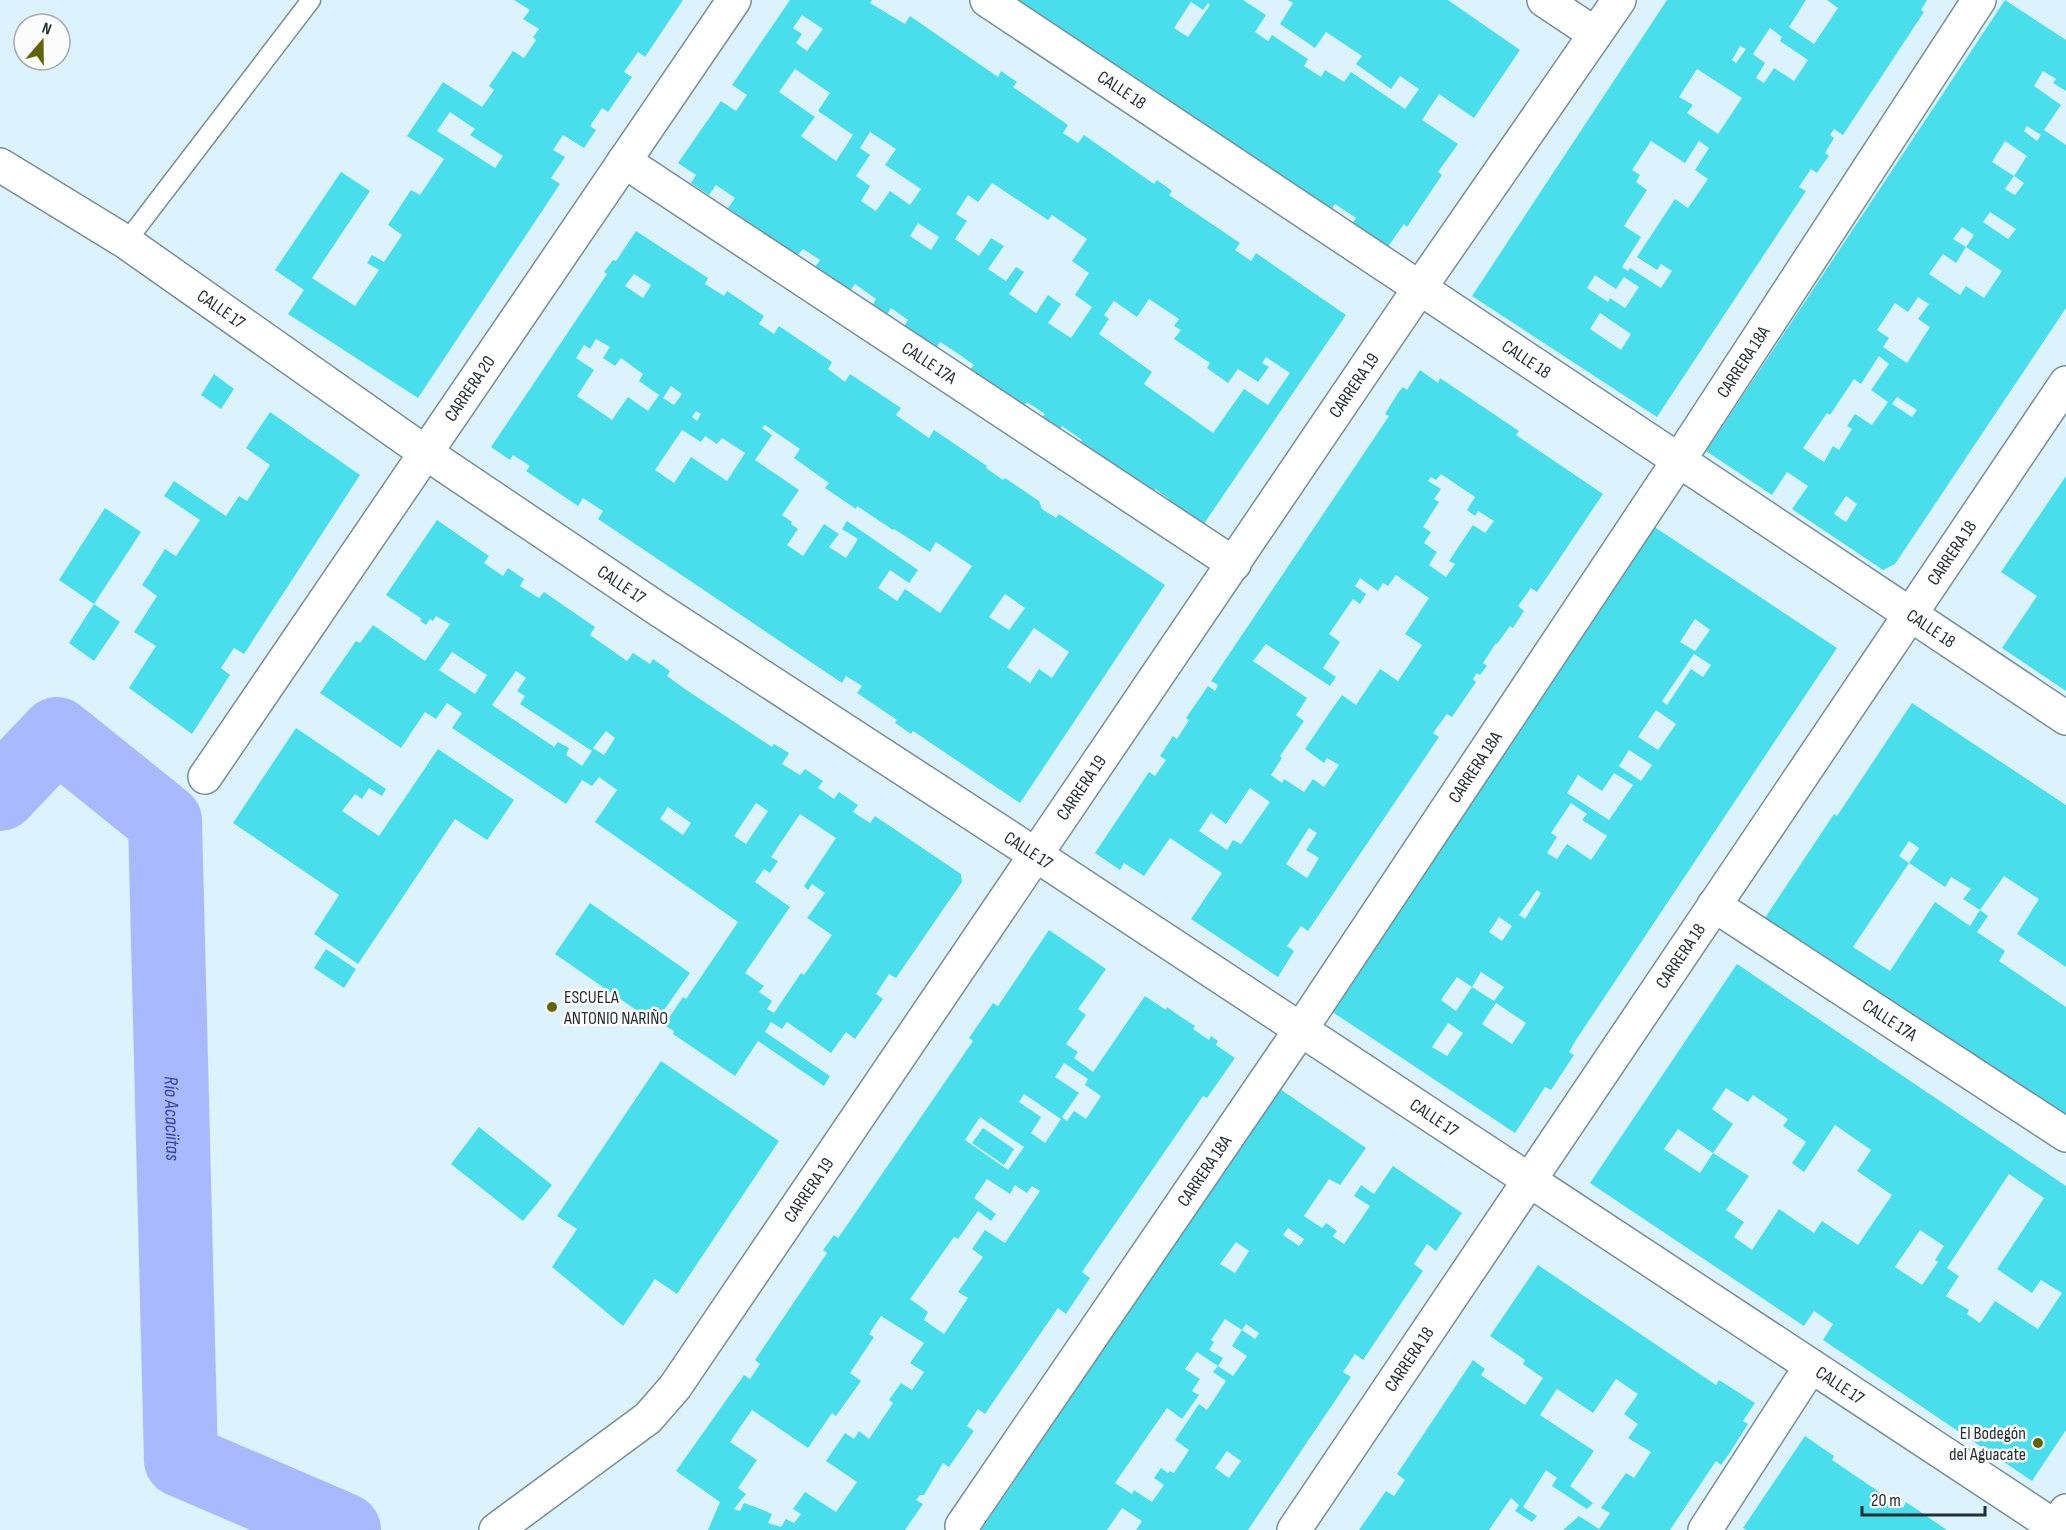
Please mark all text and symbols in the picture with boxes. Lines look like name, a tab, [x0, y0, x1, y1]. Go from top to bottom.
north arrow	[12, 12, 72, 72]
text: N	[39, 19, 54, 40]
street label: CALLE 18	[1093, 66, 1150, 114]
street label: CALLE 17	[193, 285, 249, 334]
street label: CARRERA 18A	[1712, 322, 1775, 402]
street label: CALLE 18	[1498, 336, 1555, 383]
street label: CALLE 17A	[898, 338, 961, 389]
street label: CARRERA 19	[1325, 349, 1384, 422]
street label: CARRERA 20	[440, 352, 500, 426]
street label: CARRERA 18	[1923, 517, 1981, 589]
street label: CALLE 17	[593, 561, 650, 609]
street label: CALLE 18	[1902, 605, 1959, 652]
street label: CARRERA 18A	[1444, 728, 1507, 807]
street label: CARRERA 19	[1052, 751, 1111, 824]
street label: CALLE 17	[1000, 827, 1057, 874]
street label: CARRERA 18	[1652, 920, 1710, 993]
place label: ESCUELA ANTONIO NARIÑO	[563, 987, 668, 1029]
street label: CALLE 17A	[1858, 995, 1921, 1046]
marker: ESCUELA ANTONIO NARIÑO	[545, 1000, 559, 1014]
water label: Río Acaciitas	[158, 1076, 185, 1161]
street label: CALLE 17	[1406, 1094, 1463, 1142]
street label: CARRERA 18A	[1173, 1131, 1236, 1211]
street label: CARRERA 19	[780, 1154, 838, 1227]
street label: CARRERA 18	[1380, 1323, 1439, 1396]
street label: CALLE 17	[1812, 1362, 1869, 1409]
place label: El Bodegón del Aguacate	[1949, 1423, 2026, 1465]
marker: El Bodegón del Aguacate	[2031, 1436, 2045, 1450]
scale bar	[1862, 1479, 1985, 1517]
text: 20 m	[1871, 1490, 1901, 1511]

